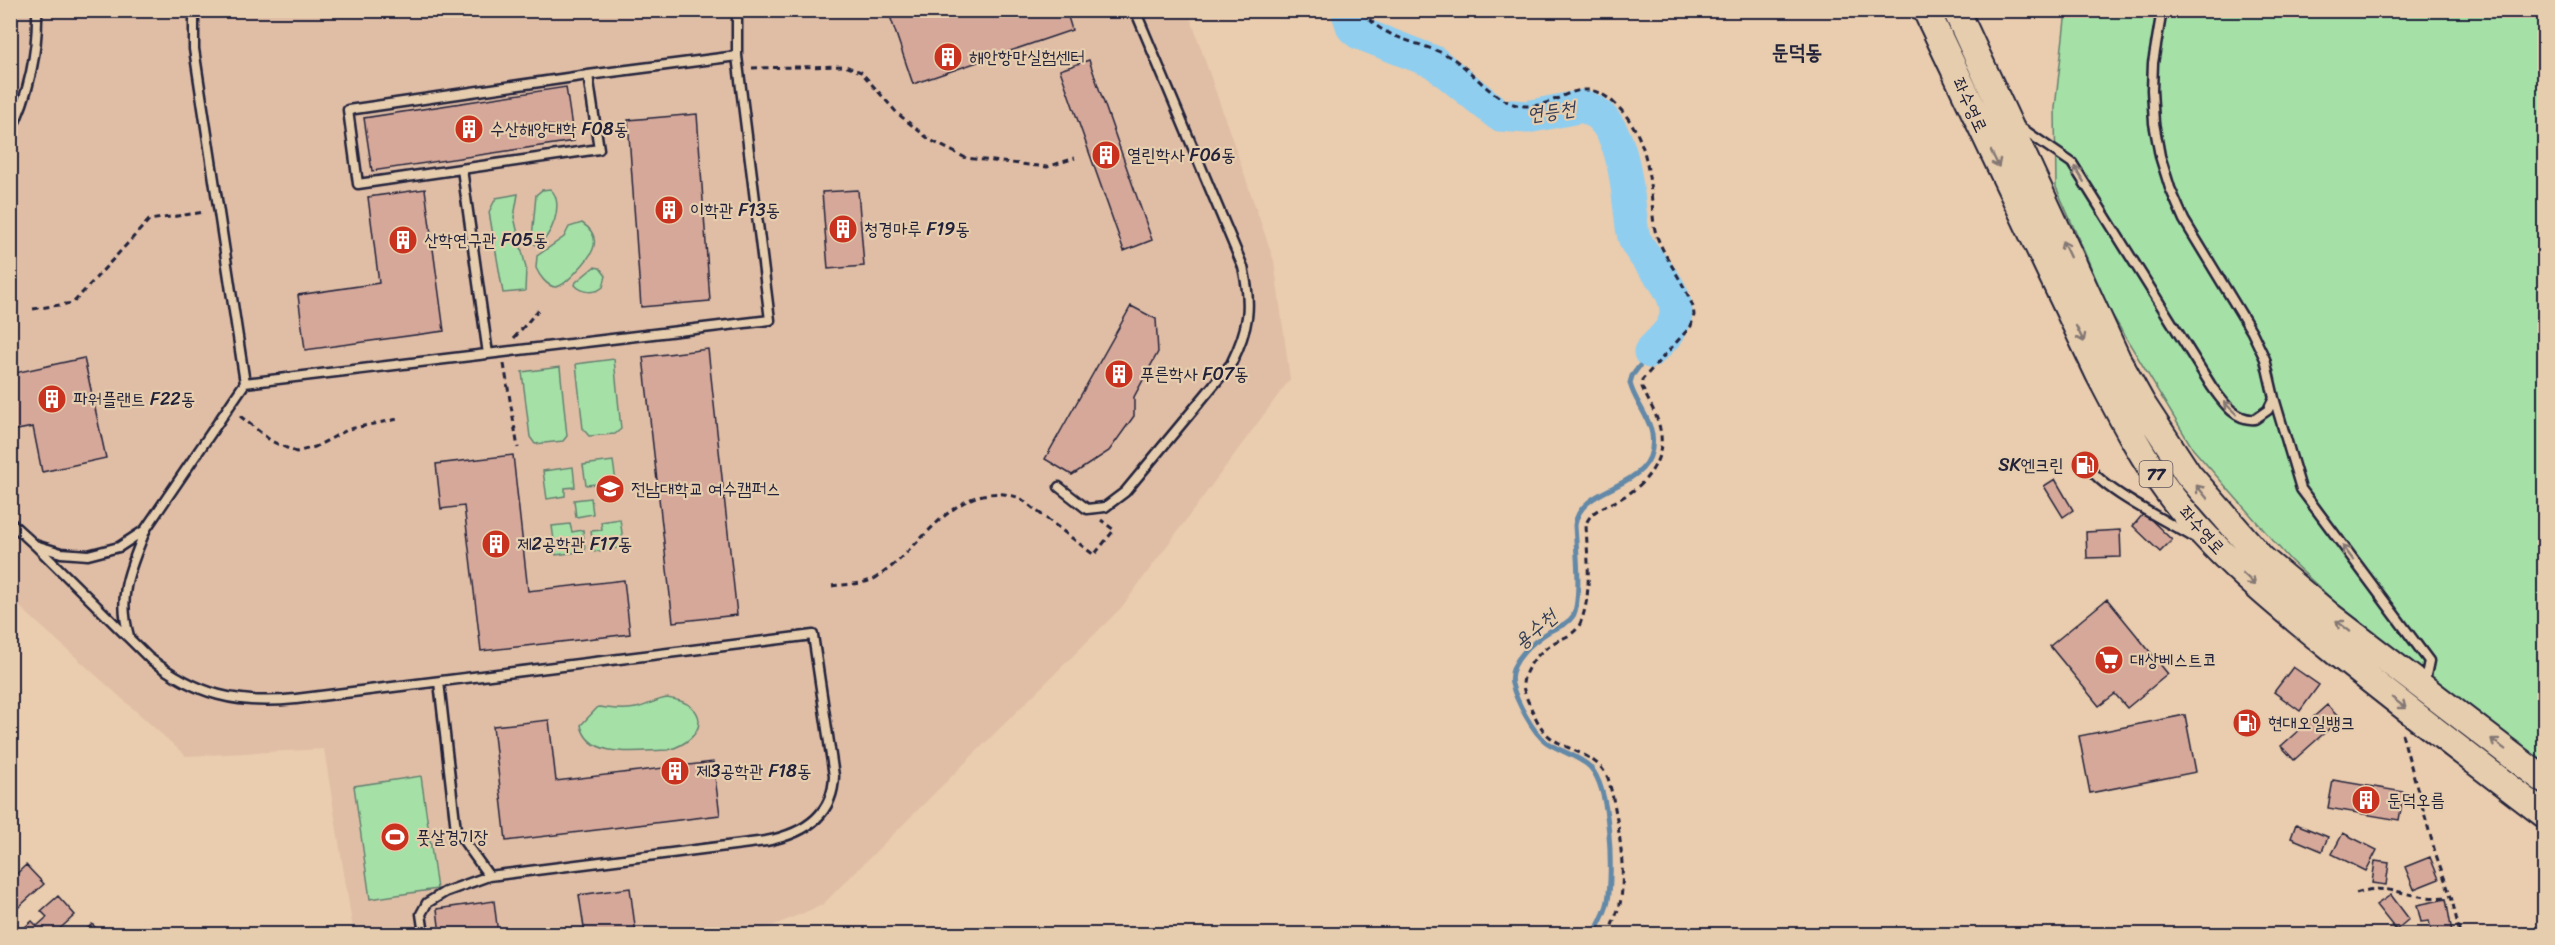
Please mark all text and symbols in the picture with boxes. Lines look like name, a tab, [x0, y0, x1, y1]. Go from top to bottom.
district label: 둔덕동	[1772, 33, 1822, 71]
building icon: 해안항만실험센터	[932, 41, 964, 73]
place label: 해안항만실험센터	[969, 41, 1085, 73]
street label: 좌수영로	[1943, 72, 1997, 138]
water label: 연등천	[1525, 91, 1579, 132]
building icon: 수산해양대학 F08동	[453, 113, 485, 145]
place label: 수산해양대학 F08동	[490, 113, 628, 145]
building icon: 열린학사 F06동	[1090, 139, 1122, 171]
place label: 열린학사 F06동	[1127, 139, 1236, 171]
one-way arrow	[1989, 149, 2001, 167]
one-way arrow	[2072, 166, 2084, 183]
building icon: 이학관 F13동	[653, 194, 685, 226]
place label: 이학관 F13동	[690, 194, 780, 226]
building icon: 청경마루 F19동	[827, 213, 859, 245]
place label: 청경마루 F19동	[864, 213, 970, 245]
building icon: 산학연구관 F05동	[387, 224, 419, 256]
place label: 산학연구관 F05동	[424, 224, 548, 256]
one-way arrow	[2059, 241, 2071, 259]
one-way arrow	[2074, 325, 2086, 343]
building icon: 푸른학사 F07동	[1103, 358, 1135, 390]
place label: 푸른학사 F07동	[1140, 358, 1249, 390]
building icon: 파워플랜트 F22동	[36, 383, 68, 415]
place label: 파워플랜트 F22동	[73, 383, 195, 415]
one-way arrow	[2222, 400, 2237, 415]
place label: SK엔크린	[1998, 449, 2064, 481]
fuel station icon: SK엔크린	[2069, 449, 2101, 481]
road number: 77	[2140, 461, 2172, 487]
school or university icon: 전남대학교 여수캠퍼스	[594, 473, 626, 505]
place label: 전남대학교 여수캠퍼스	[631, 473, 781, 505]
one-way arrow	[2196, 484, 2209, 500]
street label: 좌수영로	[2171, 498, 2233, 562]
building icon: 제2공학관 F17동	[480, 528, 512, 560]
place label: 제2공학관 F17동	[517, 528, 632, 560]
one-way arrow	[2342, 545, 2355, 561]
one-way arrow	[2242, 572, 2257, 586]
water label: 용수천	[1506, 599, 1567, 658]
one-way arrow	[2335, 620, 2351, 633]
supermarket icon: 대상베스트코	[2093, 644, 2125, 676]
place label: 대상베스트코	[2130, 644, 2217, 676]
one-way arrow	[2391, 697, 2407, 710]
fuel station icon: 현대오일뱅크	[2231, 707, 2263, 739]
place label: 현대오일뱅크	[2268, 707, 2355, 739]
one-way arrow	[2490, 738, 2506, 751]
building icon: 제3공학관 F18동	[659, 755, 691, 787]
place label: 제3공학관 F18동	[696, 755, 811, 787]
building icon: 둔덕오름	[2350, 784, 2382, 816]
place label: 둔덕오름	[2387, 784, 2445, 816]
sports icon: 풋살경기장	[379, 821, 411, 853]
place label: 풋살경기장	[416, 821, 488, 853]

